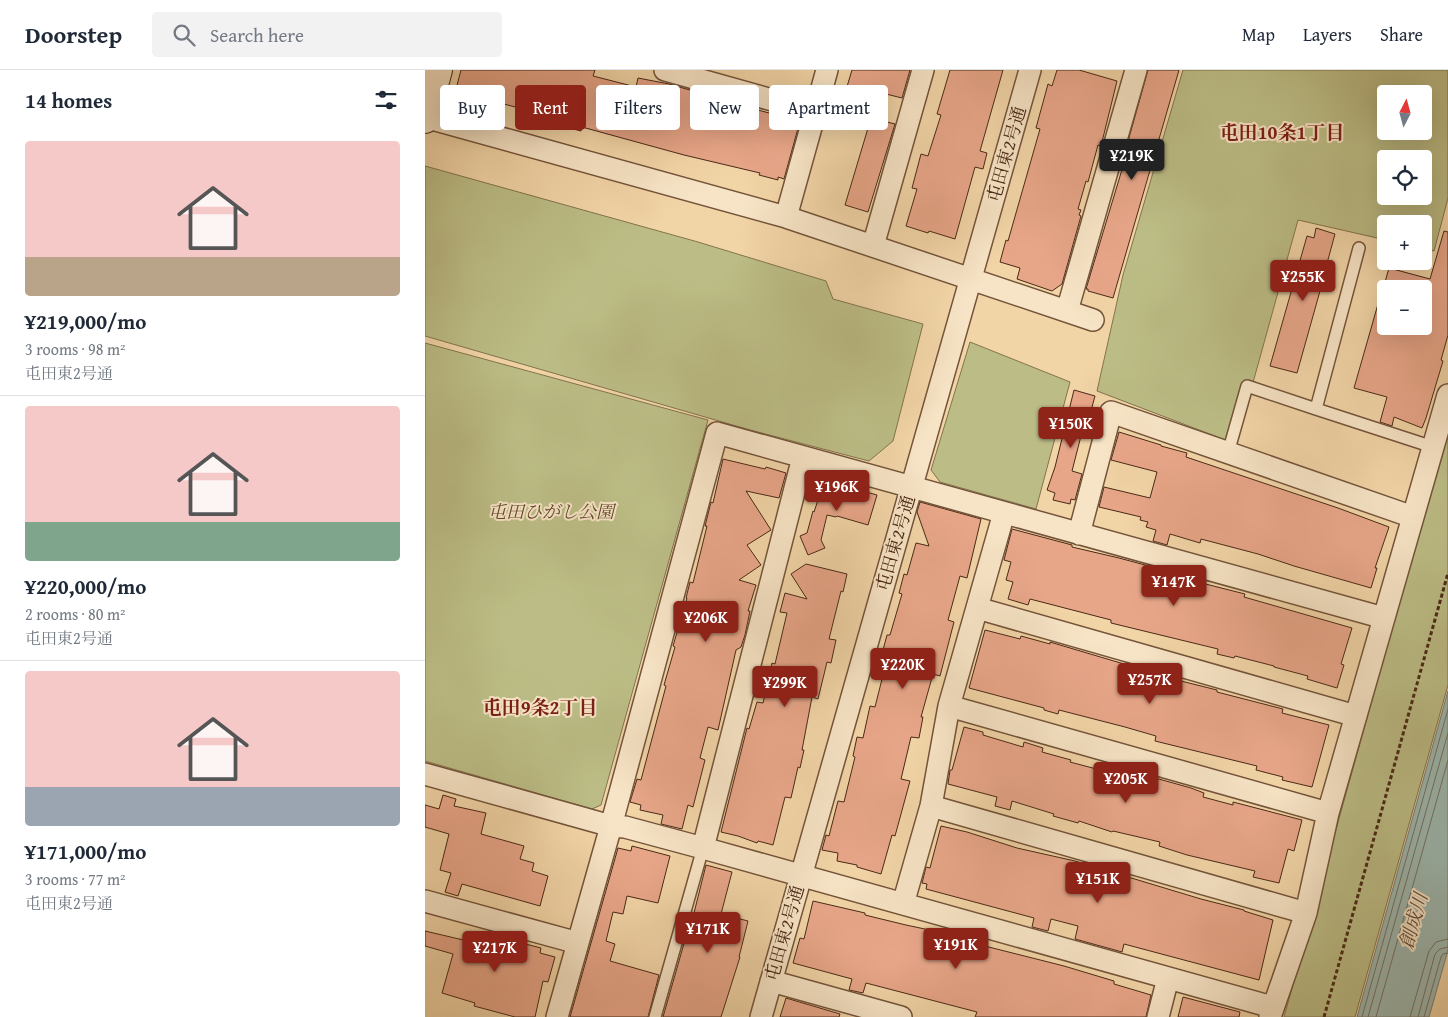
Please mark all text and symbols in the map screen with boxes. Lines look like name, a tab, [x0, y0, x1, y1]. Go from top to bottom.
search box	[152, 12, 502, 57]
text: Doorstep	[25, 17, 122, 52]
icon: search	[170, 21, 198, 49]
text: Search here	[210, 21, 304, 49]
text: Map	[1242, 21, 1275, 48]
text: Layers	[1303, 21, 1352, 48]
text: Share	[1380, 21, 1423, 48]
text: 14 homes	[25, 85, 112, 116]
chip: Buy	[440, 85, 505, 130]
chip: Rent	[515, 85, 586, 130]
chip: Filters	[596, 85, 680, 130]
chip: New	[690, 85, 759, 130]
chip: Apartment	[769, 85, 888, 130]
north arrow	[1377, 85, 1433, 140]
map controls	[1377, 85, 1432, 335]
icon: filters	[372, 86, 400, 114]
street label: 屯田東2号通	[979, 103, 1033, 205]
district label: 屯田10条1丁目	[1220, 118, 1344, 146]
pin: ¥219K	[1097, 138, 1167, 181]
text: ¥219K	[1110, 143, 1154, 167]
button: locate	[1377, 150, 1432, 205]
icon: home	[168, 173, 258, 263]
button: +	[1377, 215, 1432, 270]
pin: ¥255K	[1268, 260, 1338, 302]
text: ¥255K	[1281, 264, 1325, 288]
button: −	[1377, 280, 1432, 335]
text: ¥219,000/mo	[25, 306, 146, 337]
text: 3 rooms · 98 m²	[25, 337, 125, 361]
text: 屯田東2号通	[25, 361, 113, 385]
pin: ¥150K	[1036, 406, 1106, 449]
text: ¥150K	[1049, 411, 1093, 435]
icon: home	[168, 439, 258, 529]
pin: ¥196K	[802, 470, 872, 512]
text: ¥196K	[815, 474, 859, 498]
street label: 屯田東2号通	[868, 492, 922, 594]
park label: 屯田ひがし公園	[488, 498, 617, 525]
pin: ¥147K	[1139, 564, 1209, 607]
text: ¥147K	[1152, 569, 1196, 593]
text: ¥220,000/mo	[25, 571, 146, 602]
pin: ¥206K	[671, 600, 741, 643]
text: 2 rooms · 80 m²	[25, 602, 125, 626]
text: ¥206K	[684, 605, 728, 629]
text: 屯田東2号通	[25, 626, 113, 650]
pin: ¥220K	[868, 648, 938, 690]
text: ¥220K	[881, 652, 925, 676]
pin: ¥257K	[1115, 662, 1185, 705]
pin: ¥299K	[750, 666, 820, 708]
text: ¥257K	[1128, 667, 1172, 691]
text: ¥299K	[763, 670, 807, 694]
district label: 屯田9条2丁目	[483, 693, 597, 721]
icon: home	[168, 704, 258, 794]
pin: ¥205K	[1091, 762, 1161, 804]
text: ¥205K	[1104, 766, 1148, 790]
text: ¥171,000/mo	[25, 836, 146, 867]
pin: ¥151K	[1063, 862, 1133, 904]
text: ¥151K	[1076, 866, 1120, 890]
text: 3 rooms · 77 m²	[25, 867, 125, 891]
street label: 屯田東2号通	[757, 882, 811, 984]
water label: 創成川	[1392, 888, 1435, 952]
text: 屯田東2号通	[25, 891, 113, 915]
pin: ¥171K	[673, 912, 743, 954]
text: ¥171K	[686, 916, 730, 940]
pin: ¥191K	[921, 928, 991, 970]
pin: ¥217K	[460, 930, 530, 973]
text: ¥191K	[934, 932, 978, 956]
text: ¥217K	[473, 935, 517, 959]

